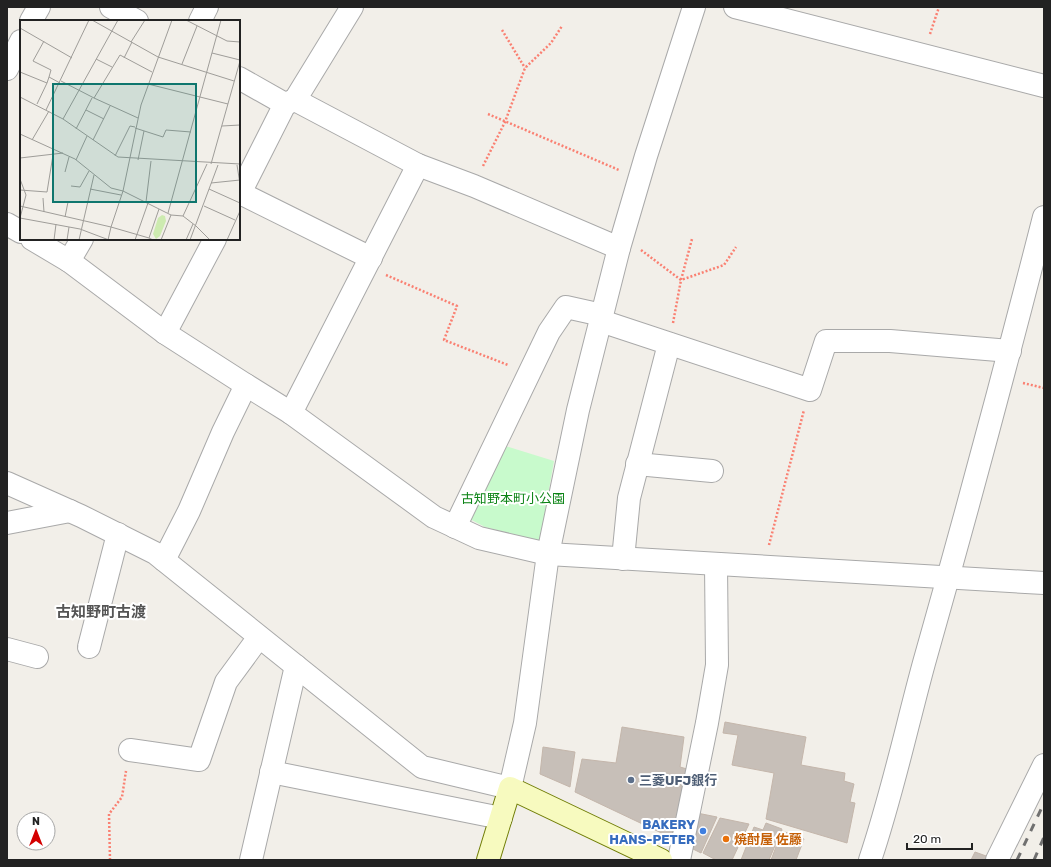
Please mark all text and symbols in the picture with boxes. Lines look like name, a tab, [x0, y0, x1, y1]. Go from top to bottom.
inset map	[20, 20, 240, 240]
park label: 古知野本町小公園	[461, 491, 565, 506]
district label: 古知野町古渡	[56, 603, 146, 621]
place label: 三菱UFJ銀行	[639, 773, 717, 788]
marker: 三菱UFJ銀行	[626, 775, 636, 785]
north arrow	[16, 811, 56, 851]
text: N	[32, 815, 40, 828]
place label: BAKERY HANS-PETER	[609, 817, 695, 847]
scale bar	[907, 825, 972, 851]
marker: BAKERY HANS-PETER	[698, 826, 708, 836]
place label: 焼酎屋 佐藤	[734, 832, 802, 847]
text: 20 m	[913, 832, 941, 846]
marker: 焼酎屋 佐藤	[721, 834, 731, 844]

